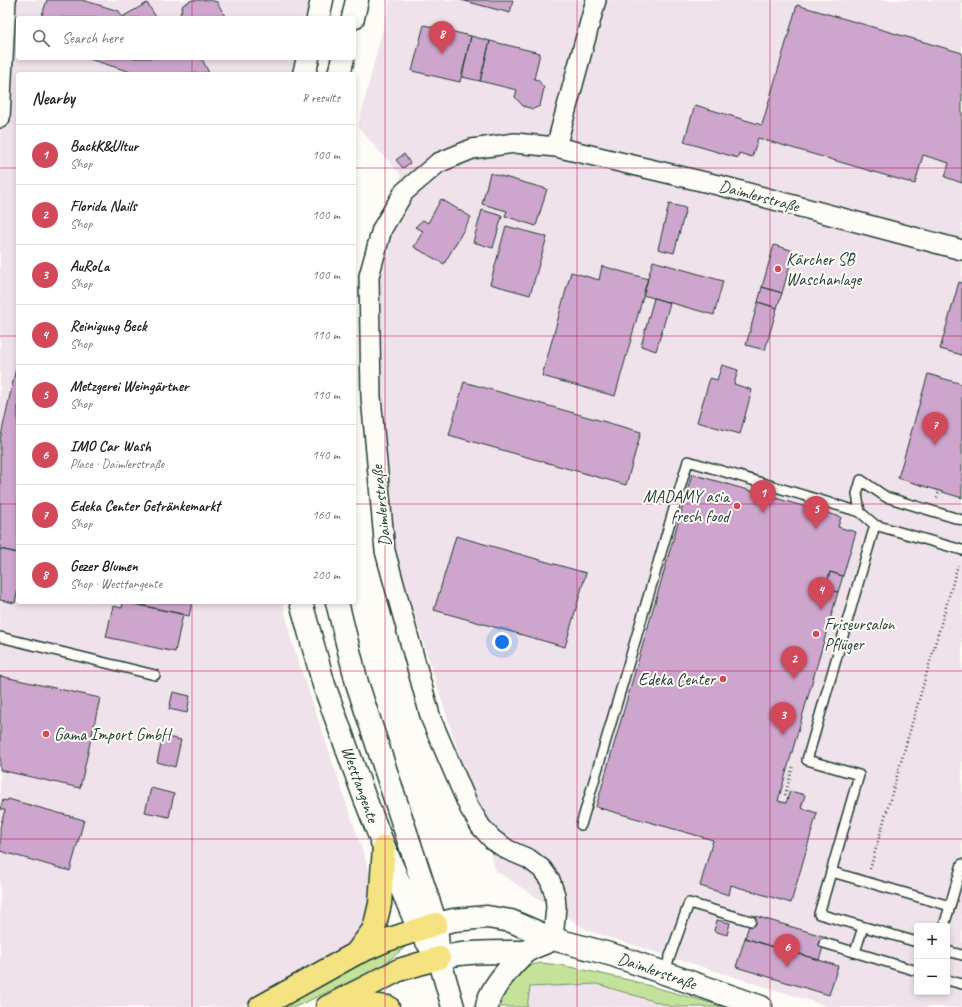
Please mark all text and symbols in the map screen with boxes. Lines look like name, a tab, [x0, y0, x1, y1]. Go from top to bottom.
search box	[16, 16, 356, 60]
pin: 8	[429, 21, 455, 54]
icon: search	[30, 27, 52, 49]
text: Search here	[62, 29, 123, 48]
text: Nearby	[32, 88, 75, 109]
text: 8 results	[302, 90, 340, 106]
text: BackK&Ultur	[70, 137, 138, 156]
text: 1	[42, 147, 48, 163]
text: 100 m	[312, 147, 340, 163]
text: Shop	[70, 156, 92, 172]
street label: Daimlerstraße	[717, 175, 803, 217]
text: Florida Nails	[70, 197, 137, 216]
text: 2	[42, 207, 48, 223]
text: 100 m	[312, 207, 340, 223]
text: Shop	[70, 216, 92, 232]
place label: Kärcher SB Waschanlage	[786, 249, 862, 290]
text: AuRoLa	[70, 257, 109, 276]
marker: Kärcher SB Waschanlage	[773, 264, 783, 274]
text: 3	[42, 267, 48, 283]
text: 100 m	[312, 267, 340, 283]
text: Shop	[70, 276, 92, 292]
text: Reinigung Beck	[70, 317, 147, 336]
text: 4	[42, 327, 48, 343]
text: 110 m	[312, 327, 340, 343]
text: Shop	[70, 336, 92, 352]
text: Metzgerei Weingärtner	[70, 377, 188, 396]
text: 5	[42, 387, 48, 403]
text: 110 m	[312, 387, 340, 403]
text: Shop	[70, 396, 92, 412]
pin: 7	[922, 412, 948, 445]
text: IMO Car Wash	[70, 437, 151, 456]
text: 6	[42, 447, 48, 463]
text: 140 m	[312, 447, 340, 463]
text: Place · Daimlerstraße	[70, 456, 164, 472]
street label: Daimlerstraße	[366, 463, 396, 548]
pin: 1	[750, 480, 776, 513]
place label: MADAMY asia fresh food	[643, 486, 731, 527]
pin: 5	[803, 496, 829, 529]
text: Edeka Center Getränkemarkt	[70, 497, 220, 516]
marker: MADAMY asia fresh food	[732, 501, 742, 511]
text: 7	[42, 507, 48, 523]
text: 160 m	[312, 507, 340, 523]
text: Shop	[70, 516, 92, 532]
text: Gezer Blumen	[70, 557, 138, 576]
text: 8	[42, 567, 48, 583]
text: 200 m	[312, 567, 340, 583]
text: Shop · Westtangente	[70, 576, 162, 592]
pin: 4	[808, 577, 834, 610]
place label: Friseursalon Pflüger	[824, 614, 896, 655]
marker: Friseursalon Pflüger	[811, 629, 821, 639]
your location	[492, 632, 512, 652]
pin: 2	[781, 646, 807, 679]
place label: Edeka Center	[638, 669, 717, 690]
marker: Edeka Center	[718, 674, 728, 684]
pin: 3	[770, 702, 796, 735]
place label: Gama Import GmbH	[54, 724, 173, 745]
marker: Gama Import GmbH	[41, 729, 51, 739]
street label: Westtangente	[336, 743, 384, 826]
map controls	[914, 923, 950, 995]
button: +	[914, 923, 950, 959]
pin: 6	[774, 934, 800, 967]
street label: Daimlerstraße	[615, 948, 700, 995]
button: −	[914, 959, 950, 995]

